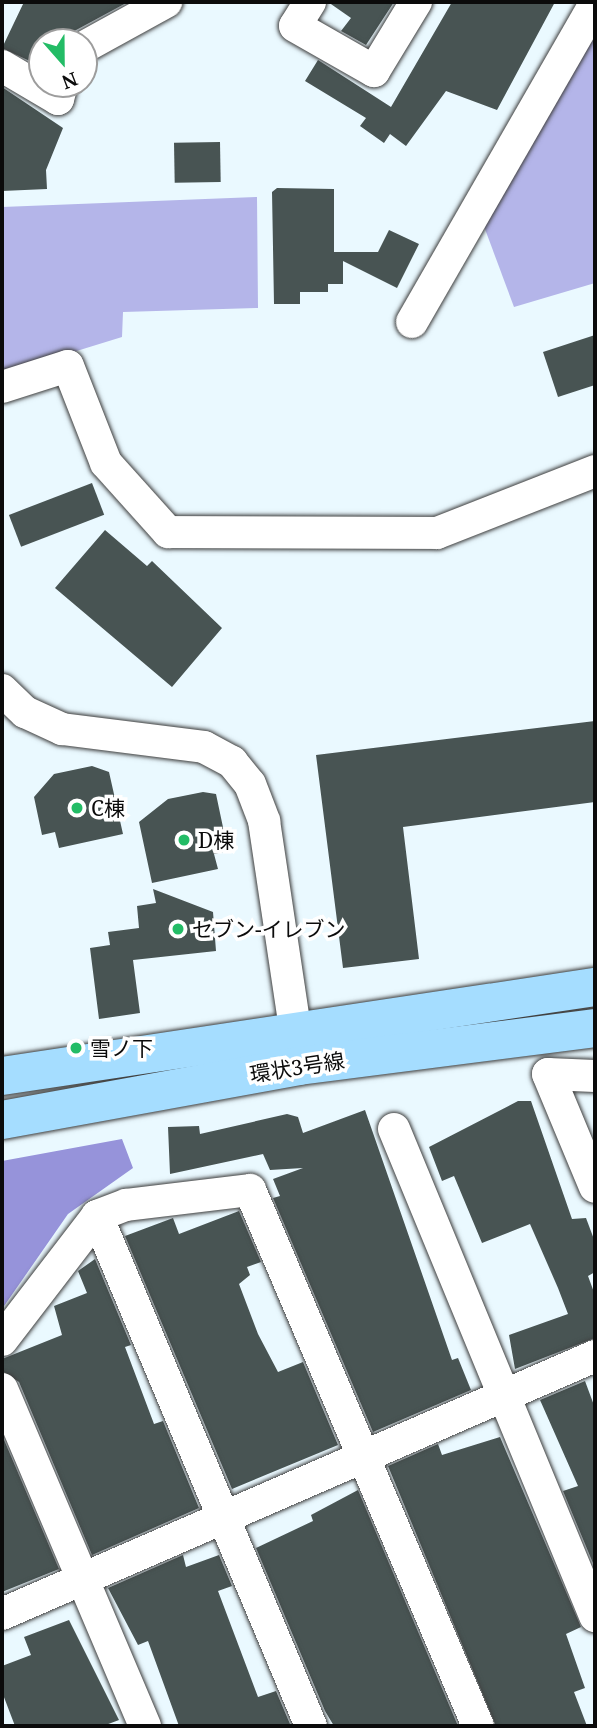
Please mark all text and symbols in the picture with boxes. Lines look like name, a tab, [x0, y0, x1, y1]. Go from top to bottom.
north arrow	[28, 28, 98, 98]
text: N	[58, 66, 81, 96]
place label: C棟	[91, 795, 125, 821]
marker: C棟	[69, 800, 85, 816]
place label: D棟	[198, 827, 234, 853]
marker: D棟	[176, 832, 192, 848]
place label: セブン-イレブン	[192, 916, 346, 942]
marker: セブン-イレブン	[170, 921, 186, 937]
place label: 雪ノ下	[90, 1035, 153, 1061]
marker: 雪ノ下	[68, 1040, 84, 1056]
street label: 環状3号線	[248, 1047, 346, 1087]

